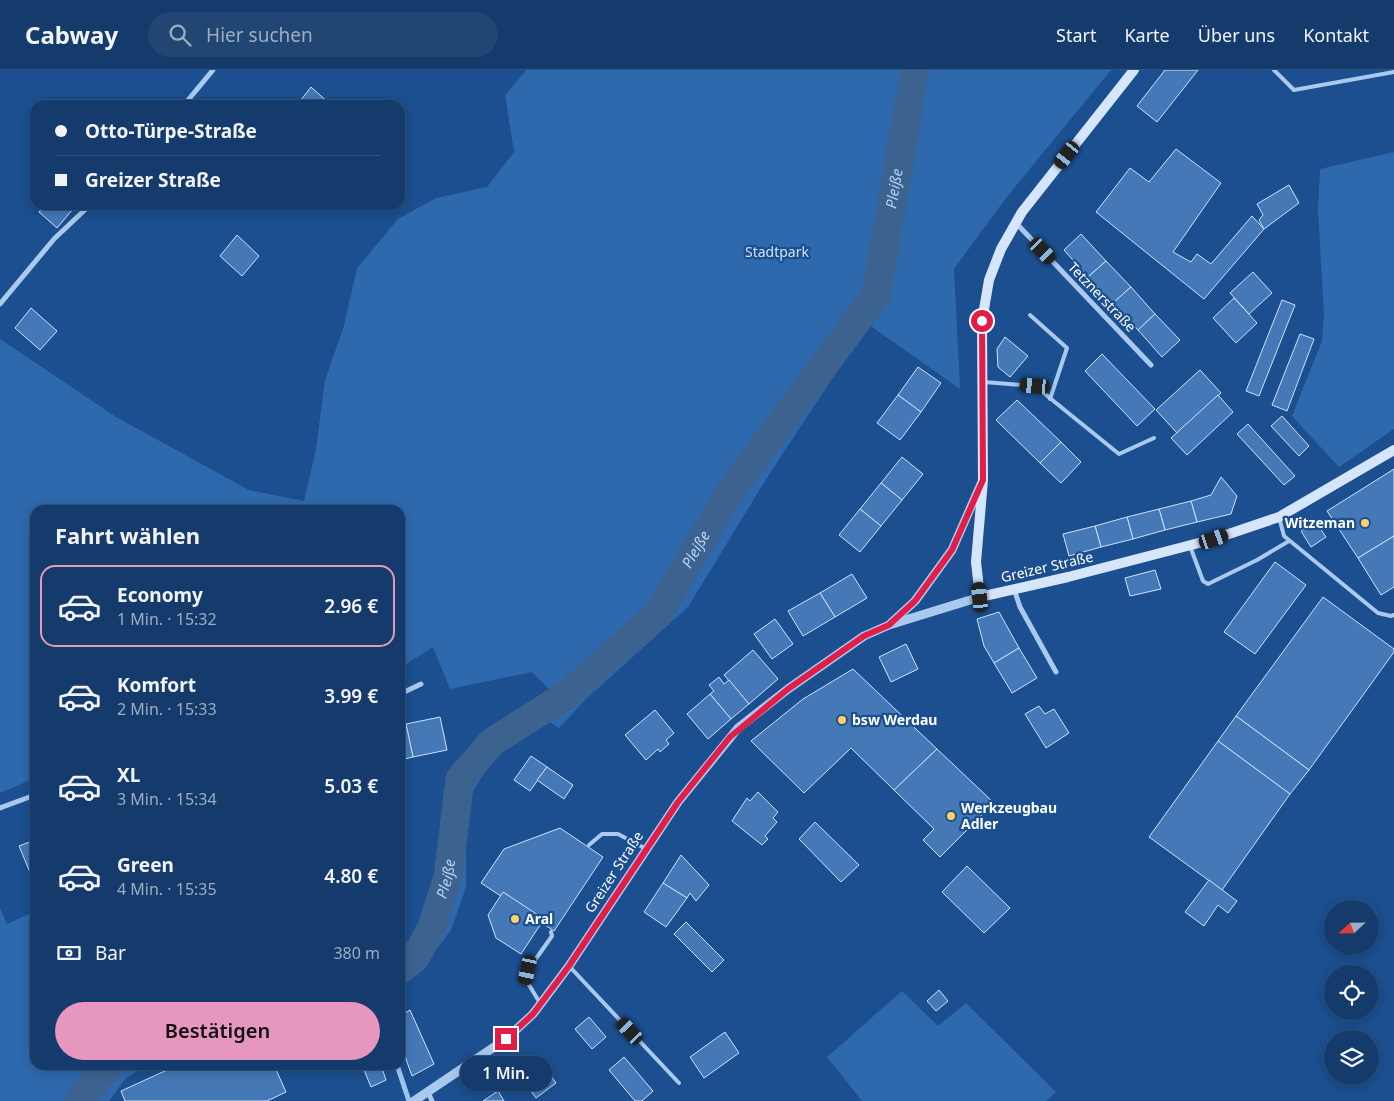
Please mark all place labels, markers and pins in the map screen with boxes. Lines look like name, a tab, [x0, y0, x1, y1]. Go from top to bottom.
place label: Witzeman	[1285, 513, 1355, 532]
marker: Witzeman	[1359, 517, 1371, 529]
place label: bsw Werdau	[852, 710, 937, 729]
marker: bsw Werdau	[836, 714, 848, 726]
place label: Werkzeugbau Adler	[961, 798, 1057, 833]
marker: Werkzeugbau Adler	[945, 810, 957, 822]
place label: Aral	[525, 909, 553, 928]
marker: Aral	[509, 913, 521, 925]

